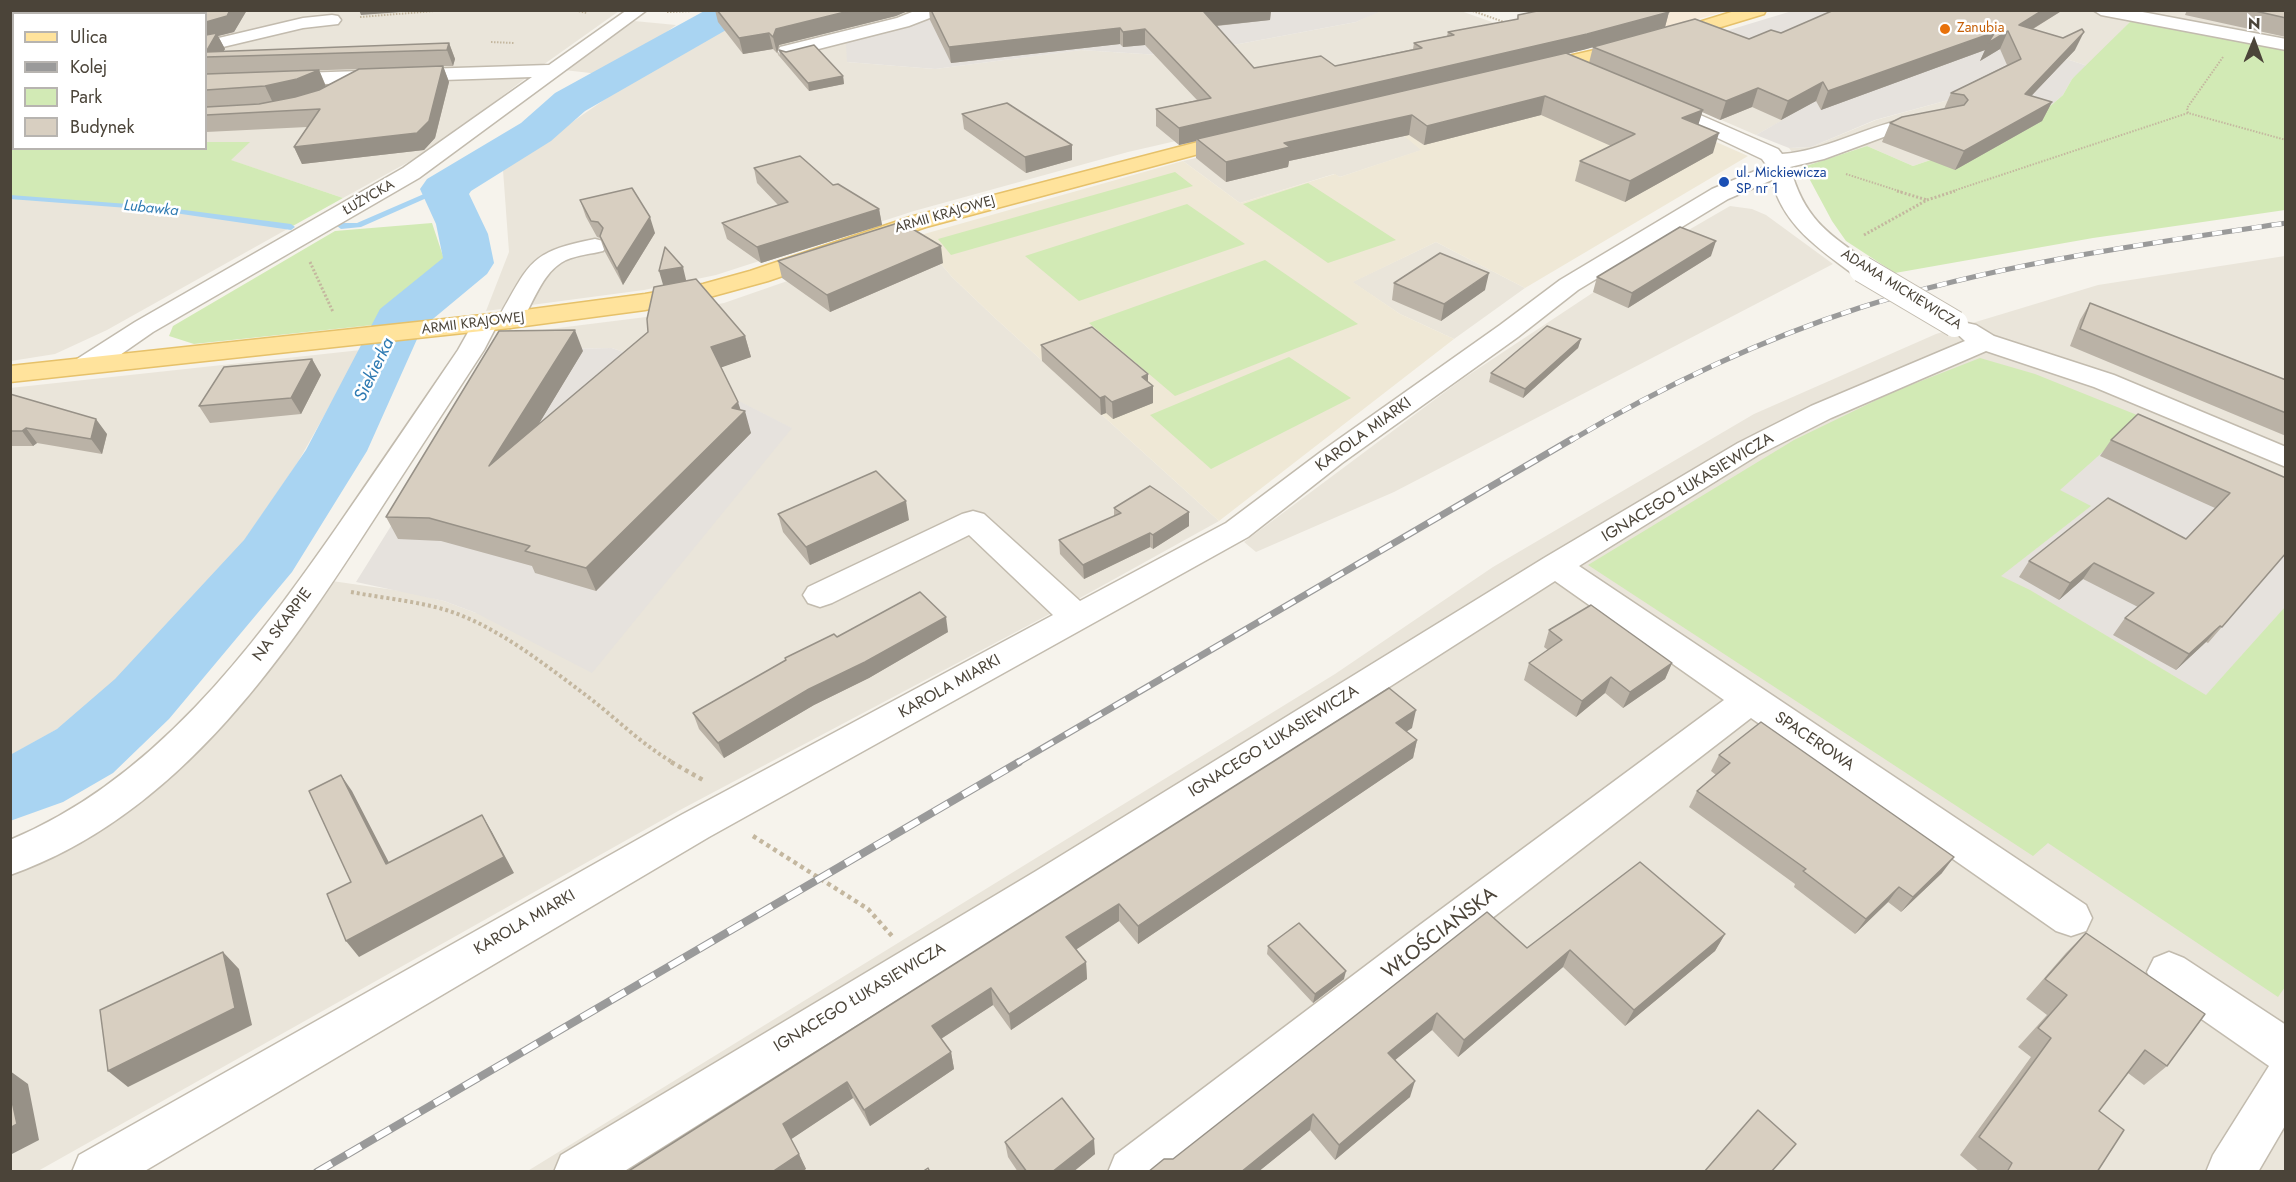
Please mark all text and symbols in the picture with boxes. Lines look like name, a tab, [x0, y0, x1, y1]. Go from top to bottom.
legend	[12, 12, 207, 150]
north arrow	[2224, 12, 2284, 72]
text: N	[2248, 12, 2261, 35]
place label: Zanubia	[1957, 21, 2004, 37]
marker: Zanubia	[1938, 22, 1952, 36]
text: Ulica	[70, 24, 107, 50]
text: Kolej	[70, 54, 107, 80]
text: Park	[70, 84, 102, 110]
text: Budynek	[70, 114, 134, 140]
place label: ul. Mickiewicza SP nr 1	[1736, 166, 1826, 198]
marker: ul. Mickiewicza SP nr 1	[1717, 175, 1731, 189]
street label: ŁUŻYCKA	[340, 177, 398, 219]
street label: ARMII KRAJOWEJ	[893, 193, 997, 237]
water label: Lubawka	[123, 197, 179, 221]
street label: ADAMA MICKIEWICZA	[1837, 246, 1965, 334]
street label: ARMII KRAJOWEJ	[421, 309, 525, 339]
water label: Siekierka	[350, 335, 400, 405]
street label: KAROLA MIARKI	[1312, 394, 1416, 476]
street label: IGNACEGO ŁUKASIEWICZA	[1599, 429, 1777, 547]
street label: NA SKARPIE	[249, 585, 317, 665]
street label: KAROLA MIARKI	[896, 651, 1004, 723]
street label: IGNACEGO ŁUKASIEWICZA	[1186, 682, 1362, 802]
street label: SPACEROWA	[1770, 708, 1858, 776]
street label: WŁOŚCIAŃSKA	[1378, 883, 1502, 985]
street label: KAROLA MIARKI	[471, 886, 579, 960]
street label: IGNACEGO ŁUKASIEWICZA	[771, 939, 949, 1057]

